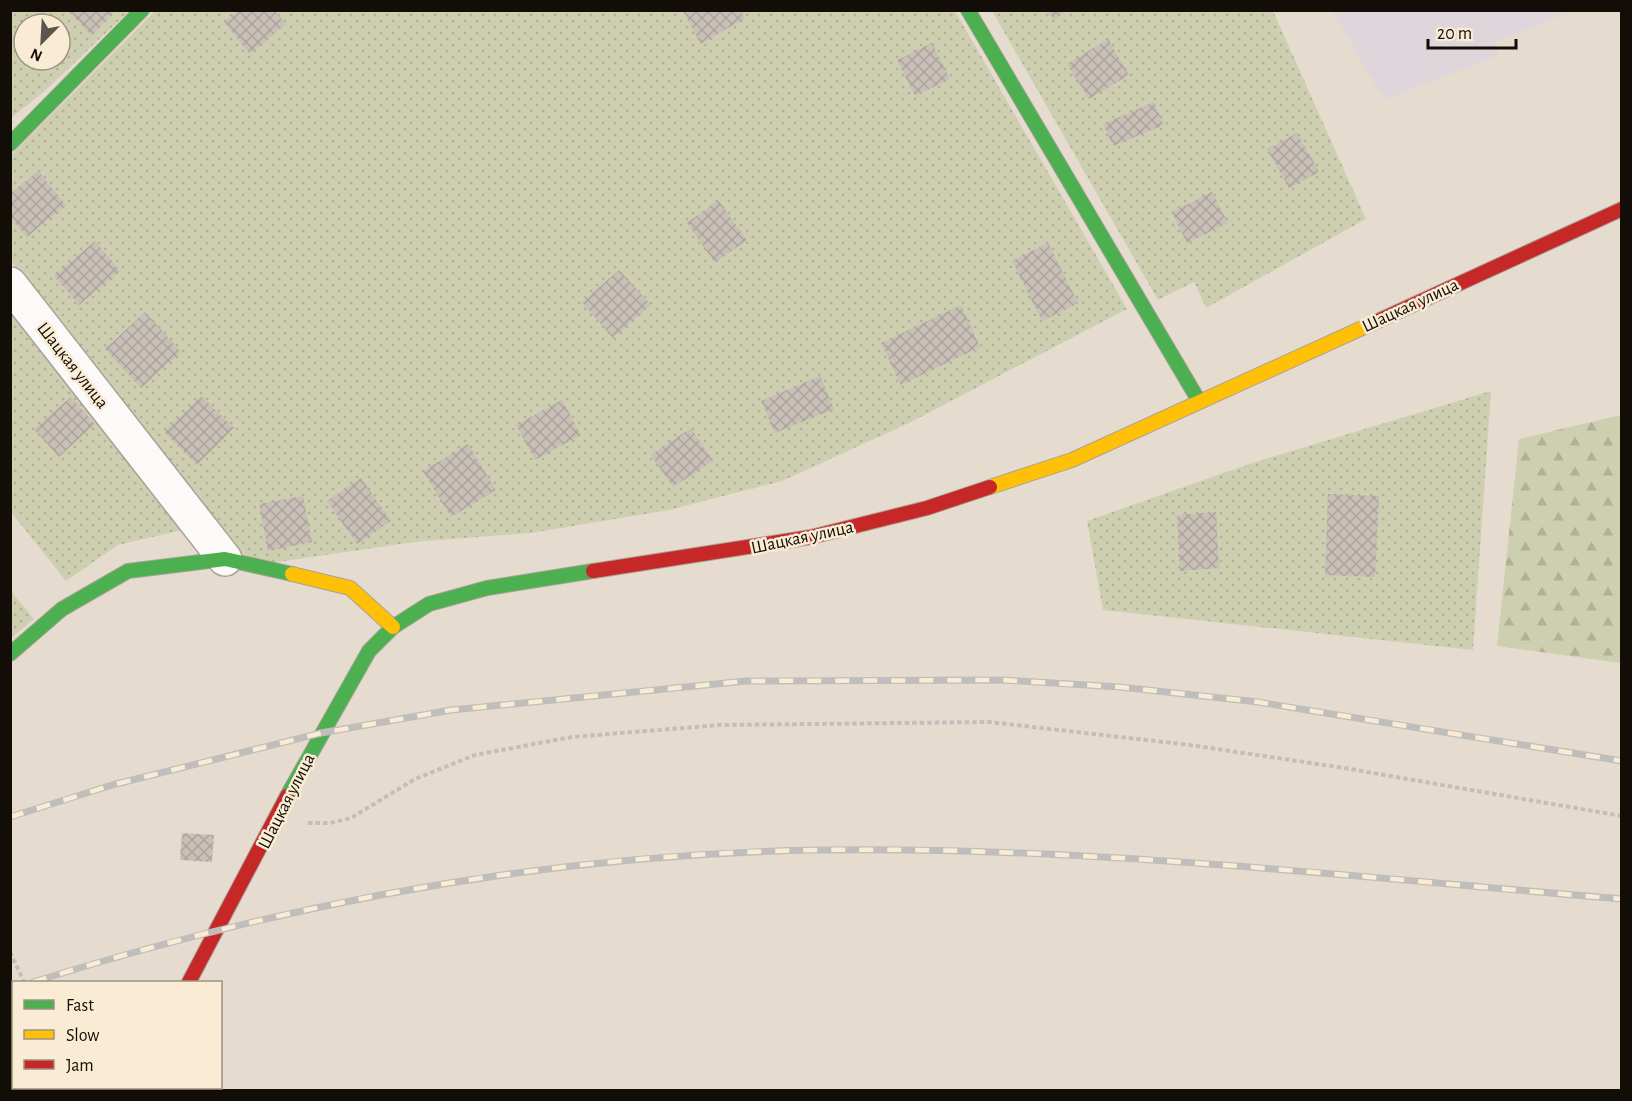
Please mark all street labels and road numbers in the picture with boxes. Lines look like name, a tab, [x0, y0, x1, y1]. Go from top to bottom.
street label: Шацкая улица	[1359, 276, 1461, 336]
street label: Шацкая улица	[33, 319, 111, 412]
street label: Шацкая улица	[749, 518, 855, 558]
street label: Шацкая улица	[255, 751, 319, 852]

